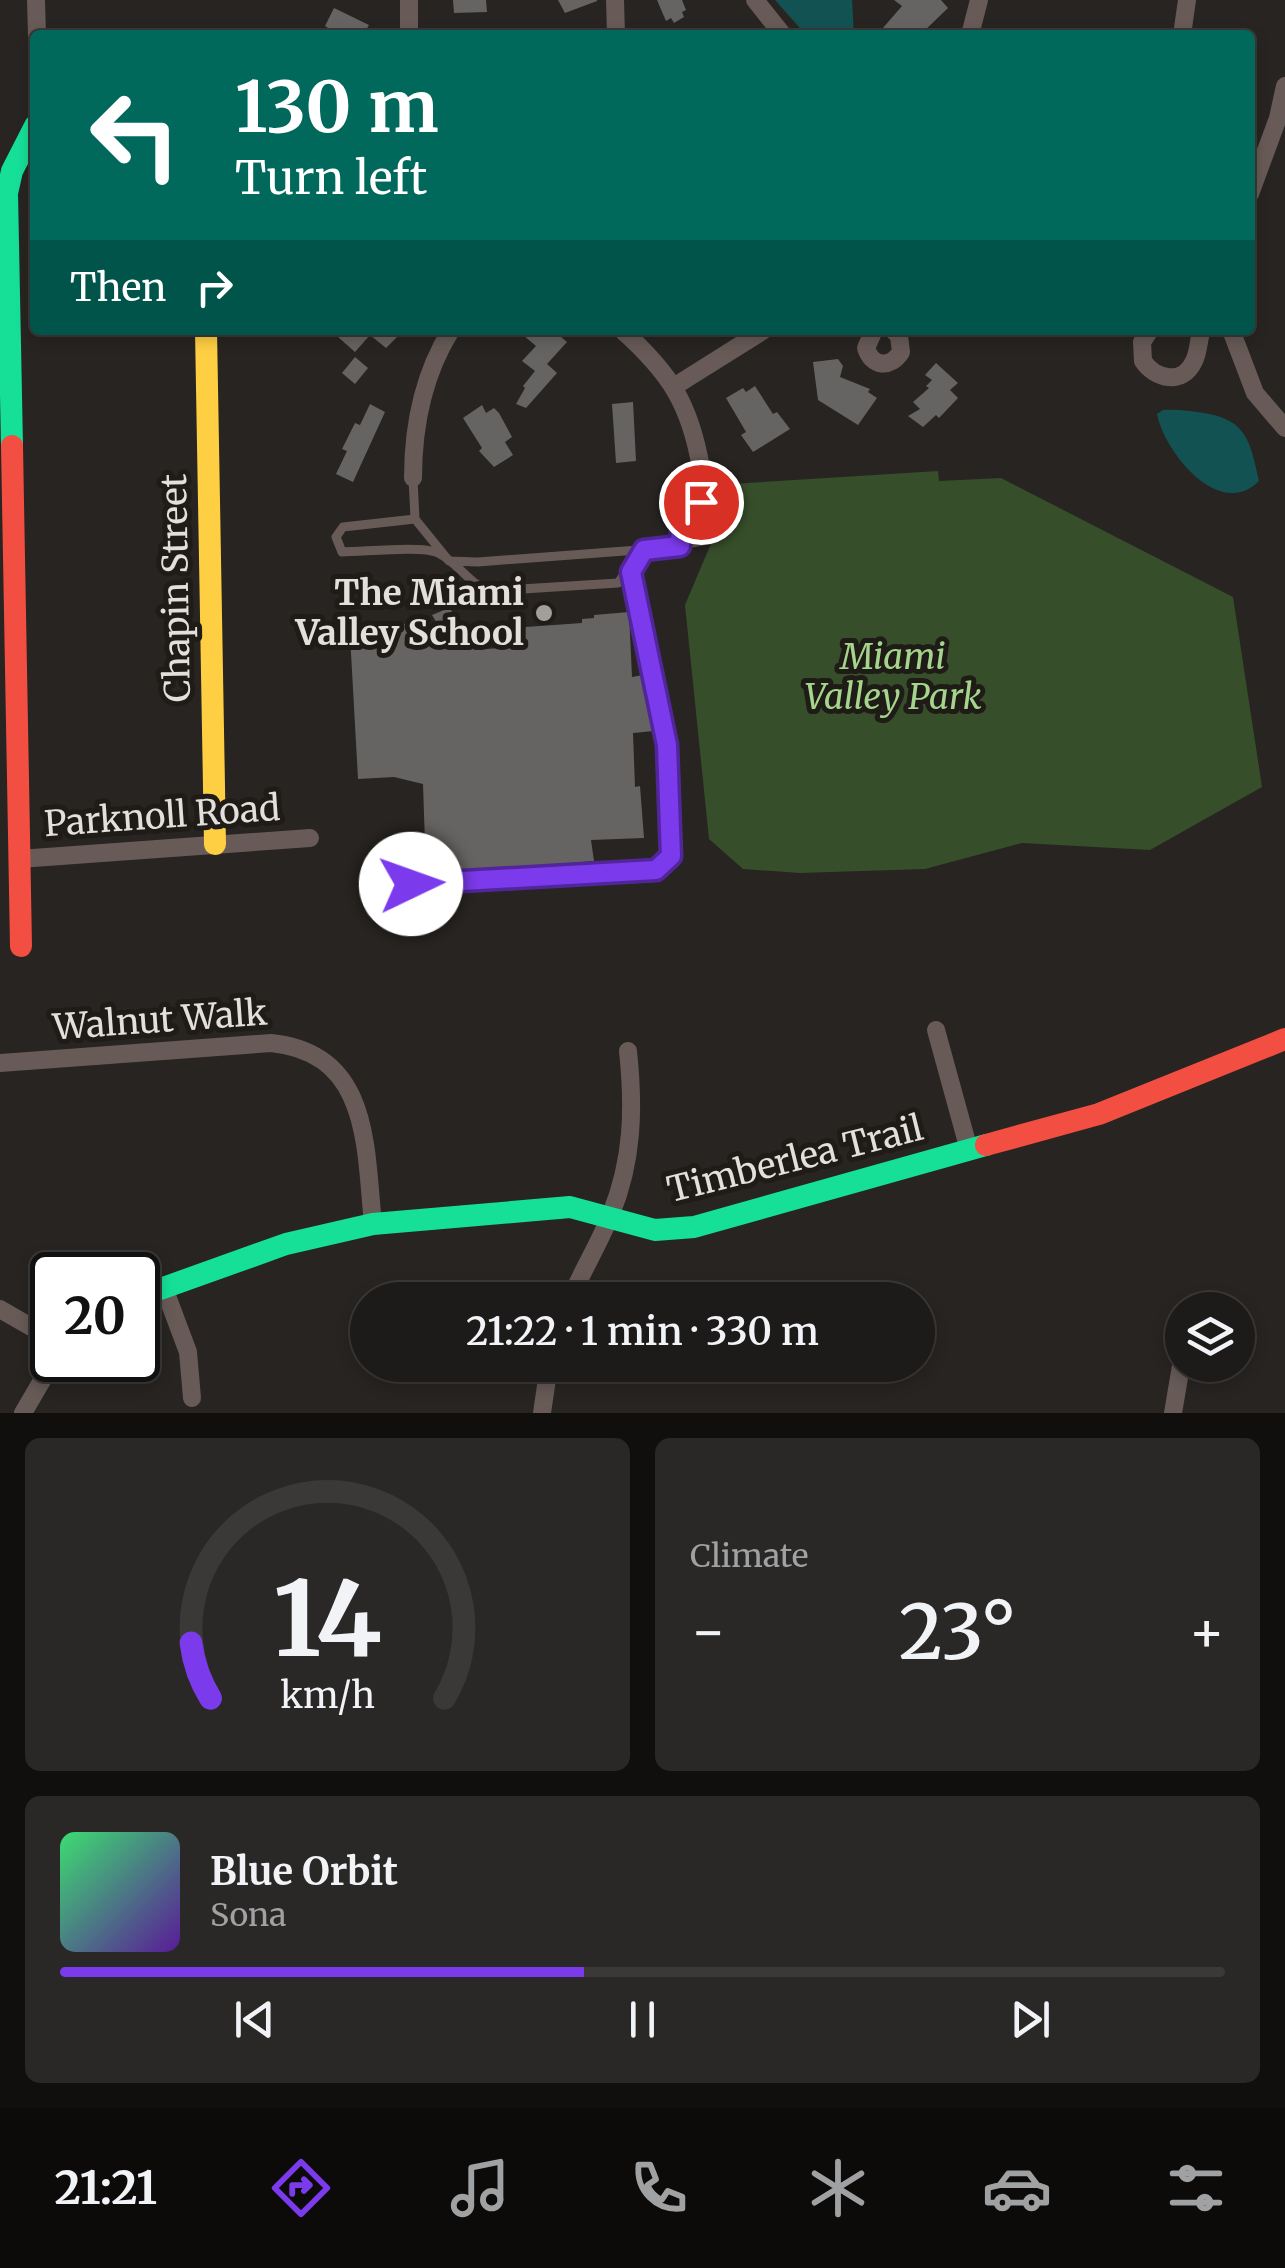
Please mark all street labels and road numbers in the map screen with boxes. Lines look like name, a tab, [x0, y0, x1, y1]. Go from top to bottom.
street label: Chapin Street	[152, 473, 200, 703]
street label: Parknoll Road	[43, 786, 281, 846]
street label: Walnut Walk	[50, 991, 269, 1050]
street label: Timberlea Trail	[663, 1106, 928, 1212]

